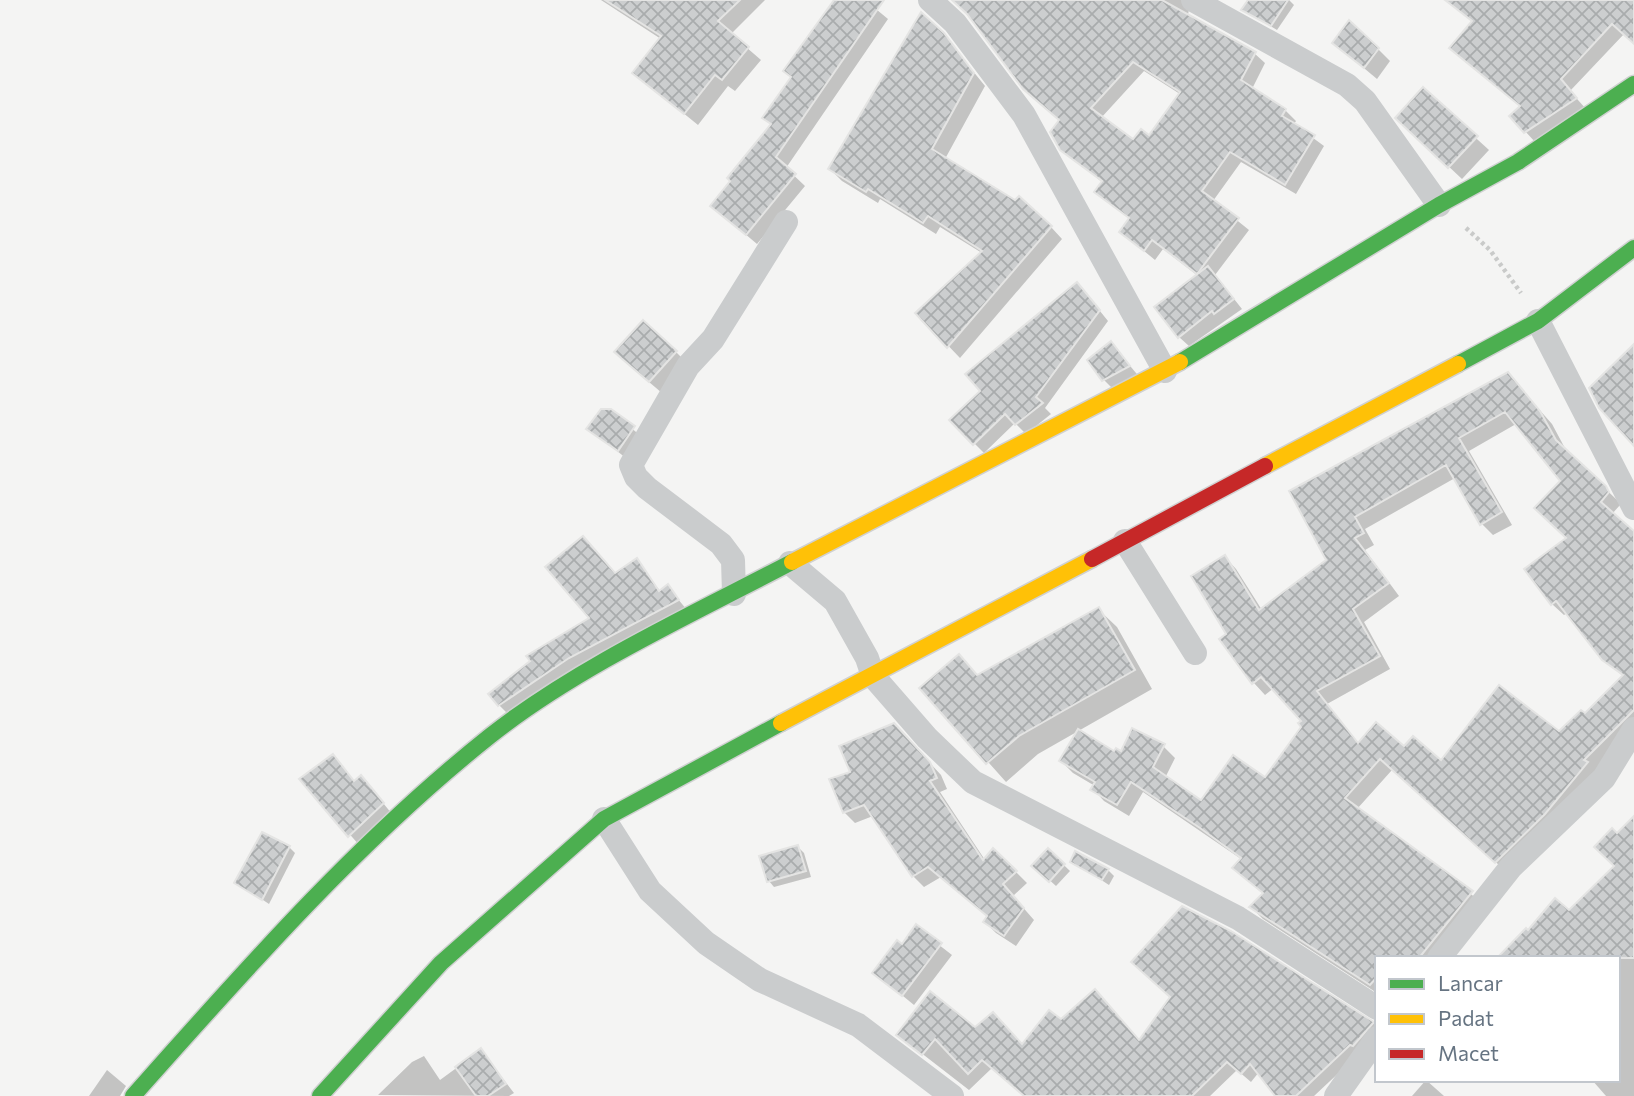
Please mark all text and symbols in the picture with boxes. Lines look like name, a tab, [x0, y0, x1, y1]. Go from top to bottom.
legend	[1375, 956, 1620, 1082]
text: Lancar	[1438, 970, 1503, 995]
text: Padat	[1438, 1005, 1494, 1030]
text: Macet	[1438, 1040, 1499, 1065]

